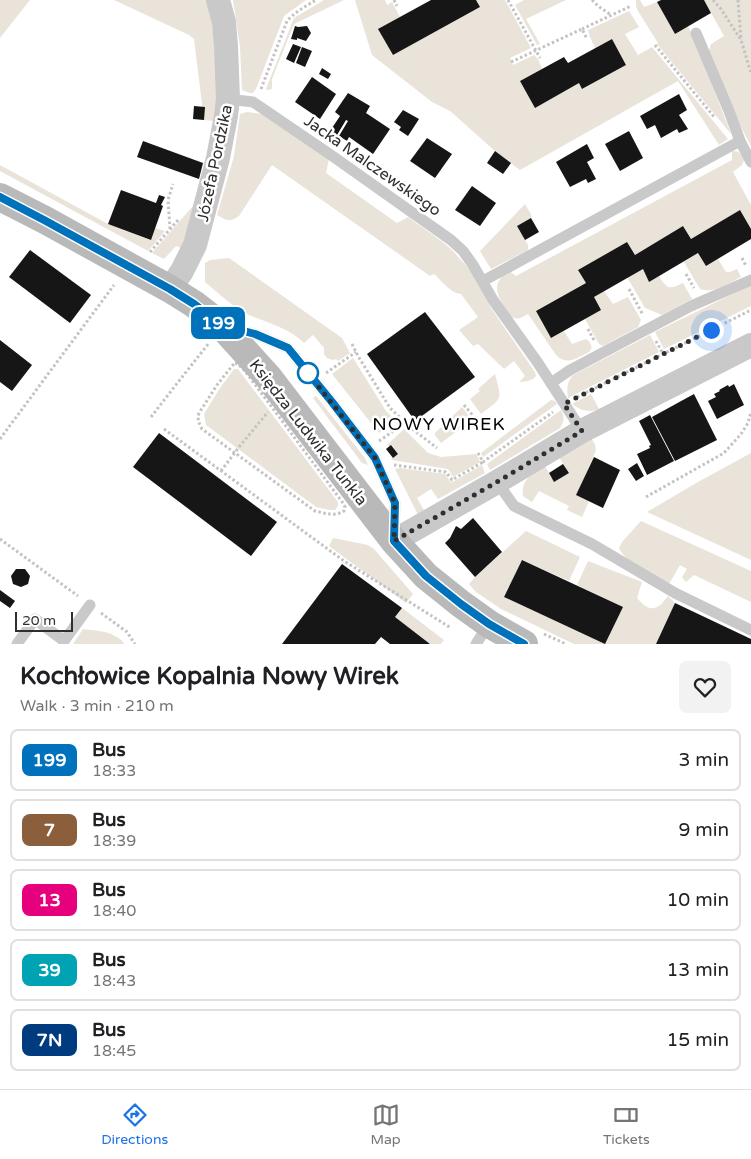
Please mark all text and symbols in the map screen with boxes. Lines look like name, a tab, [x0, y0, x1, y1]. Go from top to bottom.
street label: Józefa Pordzika	[193, 103, 237, 223]
street label: Jacka Malczewskiego	[300, 111, 445, 221]
line badge: 199	[189, 307, 247, 339]
text: 199	[201, 312, 235, 334]
your location	[699, 318, 724, 343]
street label: Księdza Ludwika Tunkla	[245, 356, 372, 510]
unlabelled marker	[297, 362, 319, 384]
district label: NOWY WIREK	[372, 413, 506, 435]
scale bar	[15, 609, 72, 632]
text: 20 m	[22, 612, 56, 629]
button: heart	[679, 661, 731, 713]
text: Kochłowice Kopalnia Nowy Wirek	[20, 662, 399, 691]
text: Walk · 3 min · 210 m	[20, 696, 174, 716]
text: Bus	[92, 739, 126, 761]
text: 199	[33, 749, 66, 771]
text: 3 min	[678, 749, 729, 771]
text: 18:33	[92, 761, 136, 781]
text: Bus	[92, 809, 126, 831]
text: 7	[44, 819, 55, 841]
text: 9 min	[678, 819, 729, 841]
text: 18:39	[92, 831, 136, 851]
text: Bus	[92, 879, 126, 901]
text: 13	[38, 889, 61, 911]
text: 10 min	[666, 889, 729, 911]
text: 18:40	[92, 901, 136, 921]
text: Bus	[92, 949, 126, 971]
text: 39	[38, 959, 61, 981]
text: 13 min	[666, 959, 729, 981]
text: 18:43	[92, 971, 136, 991]
text: Bus	[92, 1019, 126, 1041]
text: 7N	[37, 1029, 62, 1051]
text: 15 min	[666, 1029, 729, 1051]
text: 18:45	[92, 1041, 136, 1061]
tab: Directions	[101, 1101, 168, 1148]
tab: Map	[370, 1101, 401, 1148]
tab: Tickets	[603, 1101, 650, 1148]

